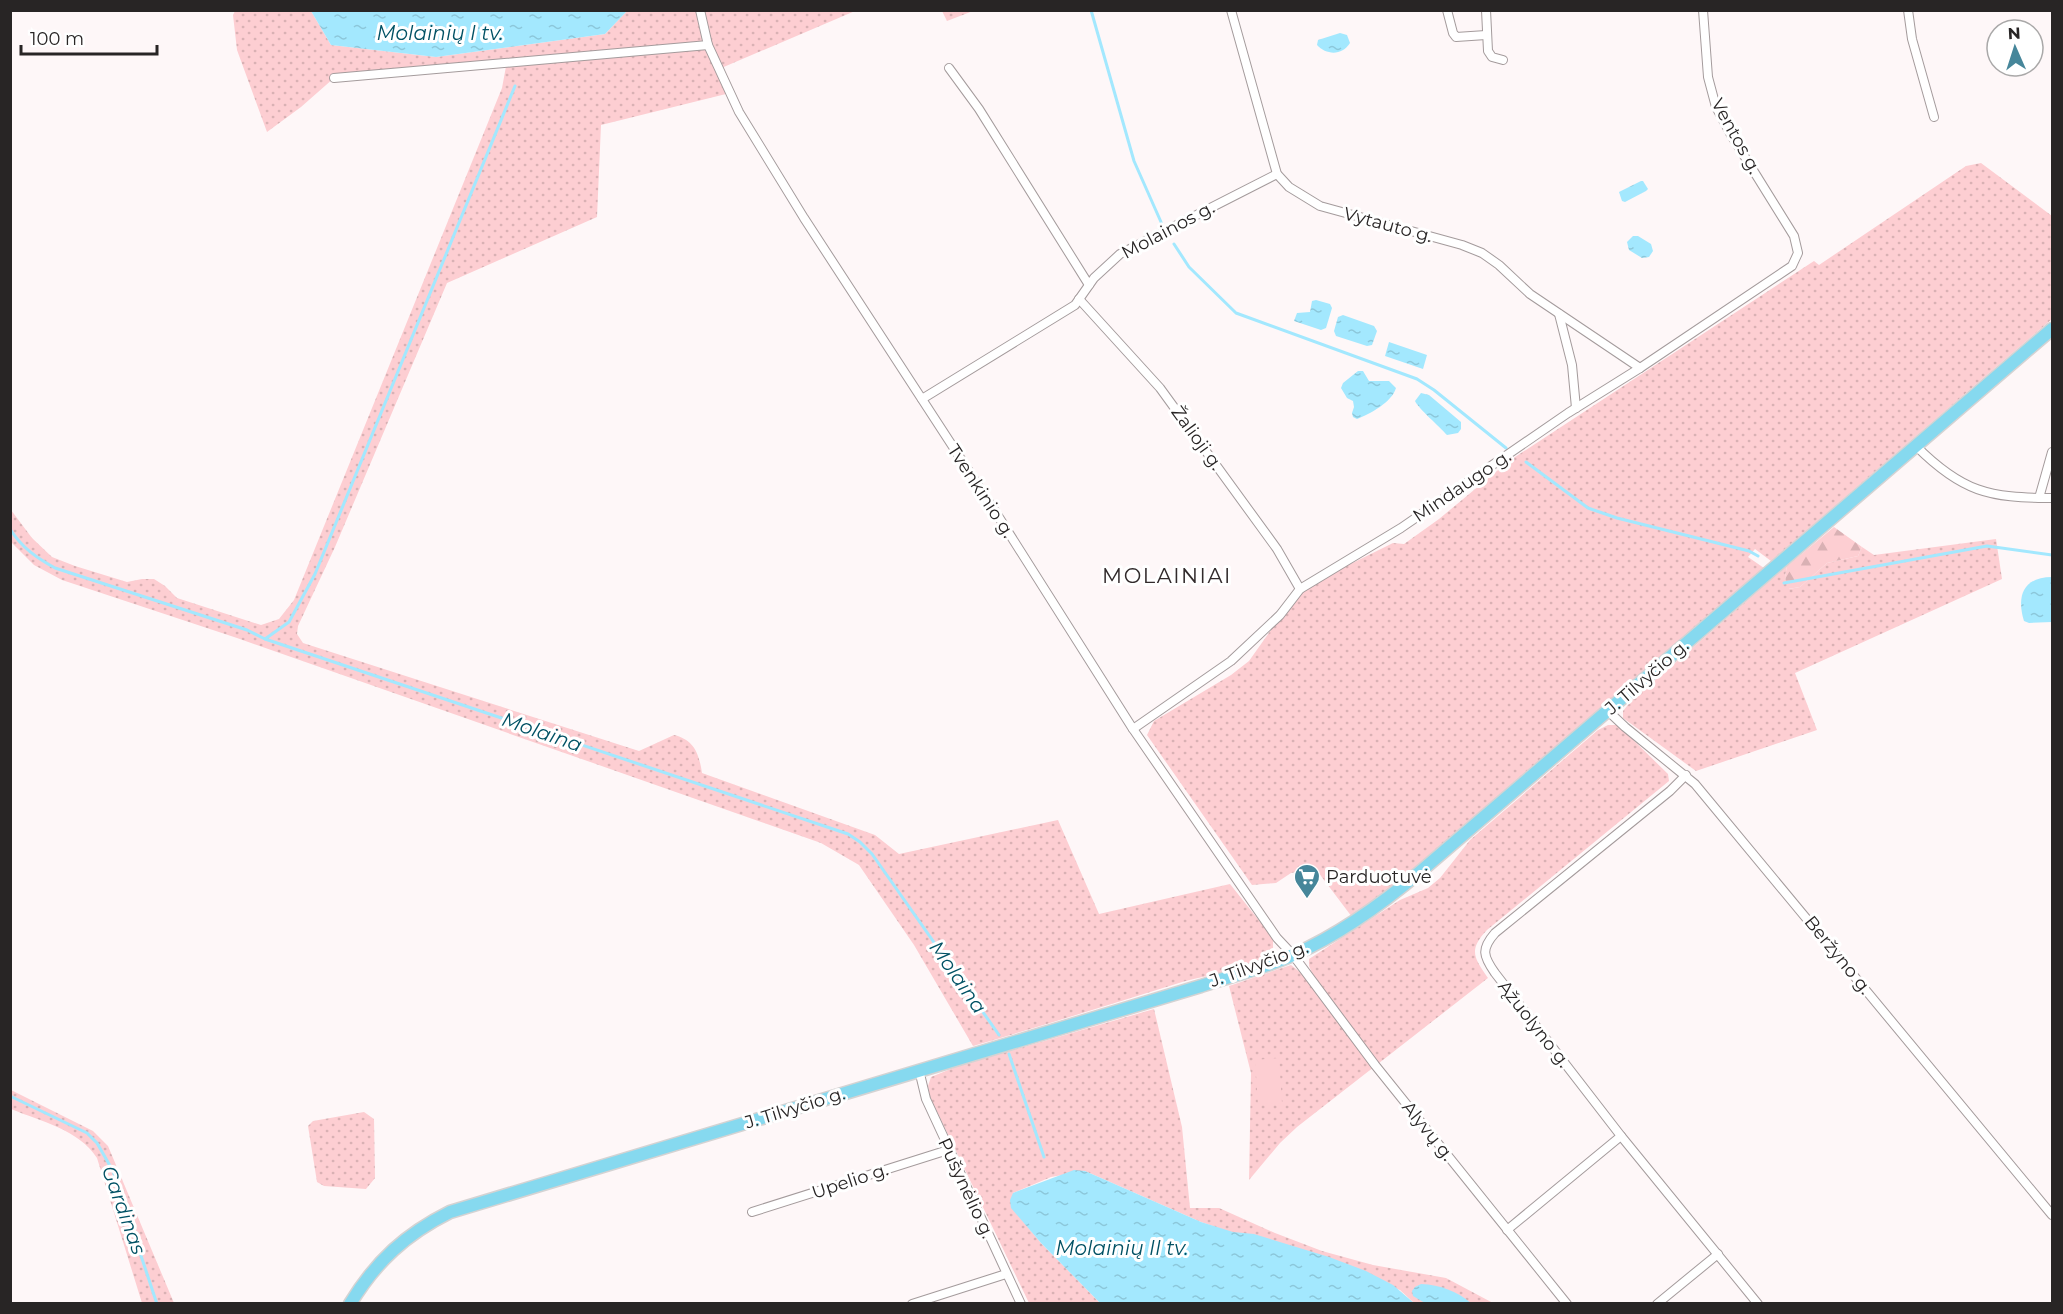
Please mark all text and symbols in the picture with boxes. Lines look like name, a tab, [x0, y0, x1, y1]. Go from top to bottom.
scale bar	[21, 18, 158, 56]
north arrow	[1985, 18, 2045, 78]
water label: Molainių I tv.	[376, 21, 504, 45]
text: N	[2007, 24, 2021, 43]
text: 100 m	[30, 28, 84, 50]
street label: Ventos g.	[1706, 95, 1766, 177]
street label: Molainos g.	[1118, 196, 1218, 264]
street label: Vytauto g.	[1341, 203, 1435, 247]
street label: Žalioji g.	[1166, 402, 1228, 474]
street label: Tvenkinio g.	[943, 440, 1019, 542]
street label: Mindaugo g.	[1409, 445, 1515, 527]
district label: MOLAINIAI	[1102, 563, 1232, 588]
street label: J. Tilvyčio g.	[1600, 635, 1693, 720]
water label: Molaina	[499, 707, 585, 757]
supermarket icon: Parduotuvė	[1292, 862, 1322, 900]
place label: Parduotuvė	[1326, 866, 1432, 888]
street label: Beržyno g.	[1800, 911, 1876, 999]
water label: Molaina	[924, 936, 992, 1018]
street label: J. Tilvyčio g.	[1206, 936, 1311, 992]
street label: Ąžuolyno g.	[1493, 976, 1575, 1072]
street label: J. Tilvyčio g.	[741, 1082, 848, 1134]
street label: Alyvų g.	[1397, 1097, 1459, 1165]
street label: Pušynėlio g.	[933, 1134, 999, 1242]
street label: Upelio g.	[809, 1158, 891, 1204]
water label: Gardinas	[97, 1162, 151, 1258]
water label: Molainių II tv.	[1055, 1236, 1189, 1260]

